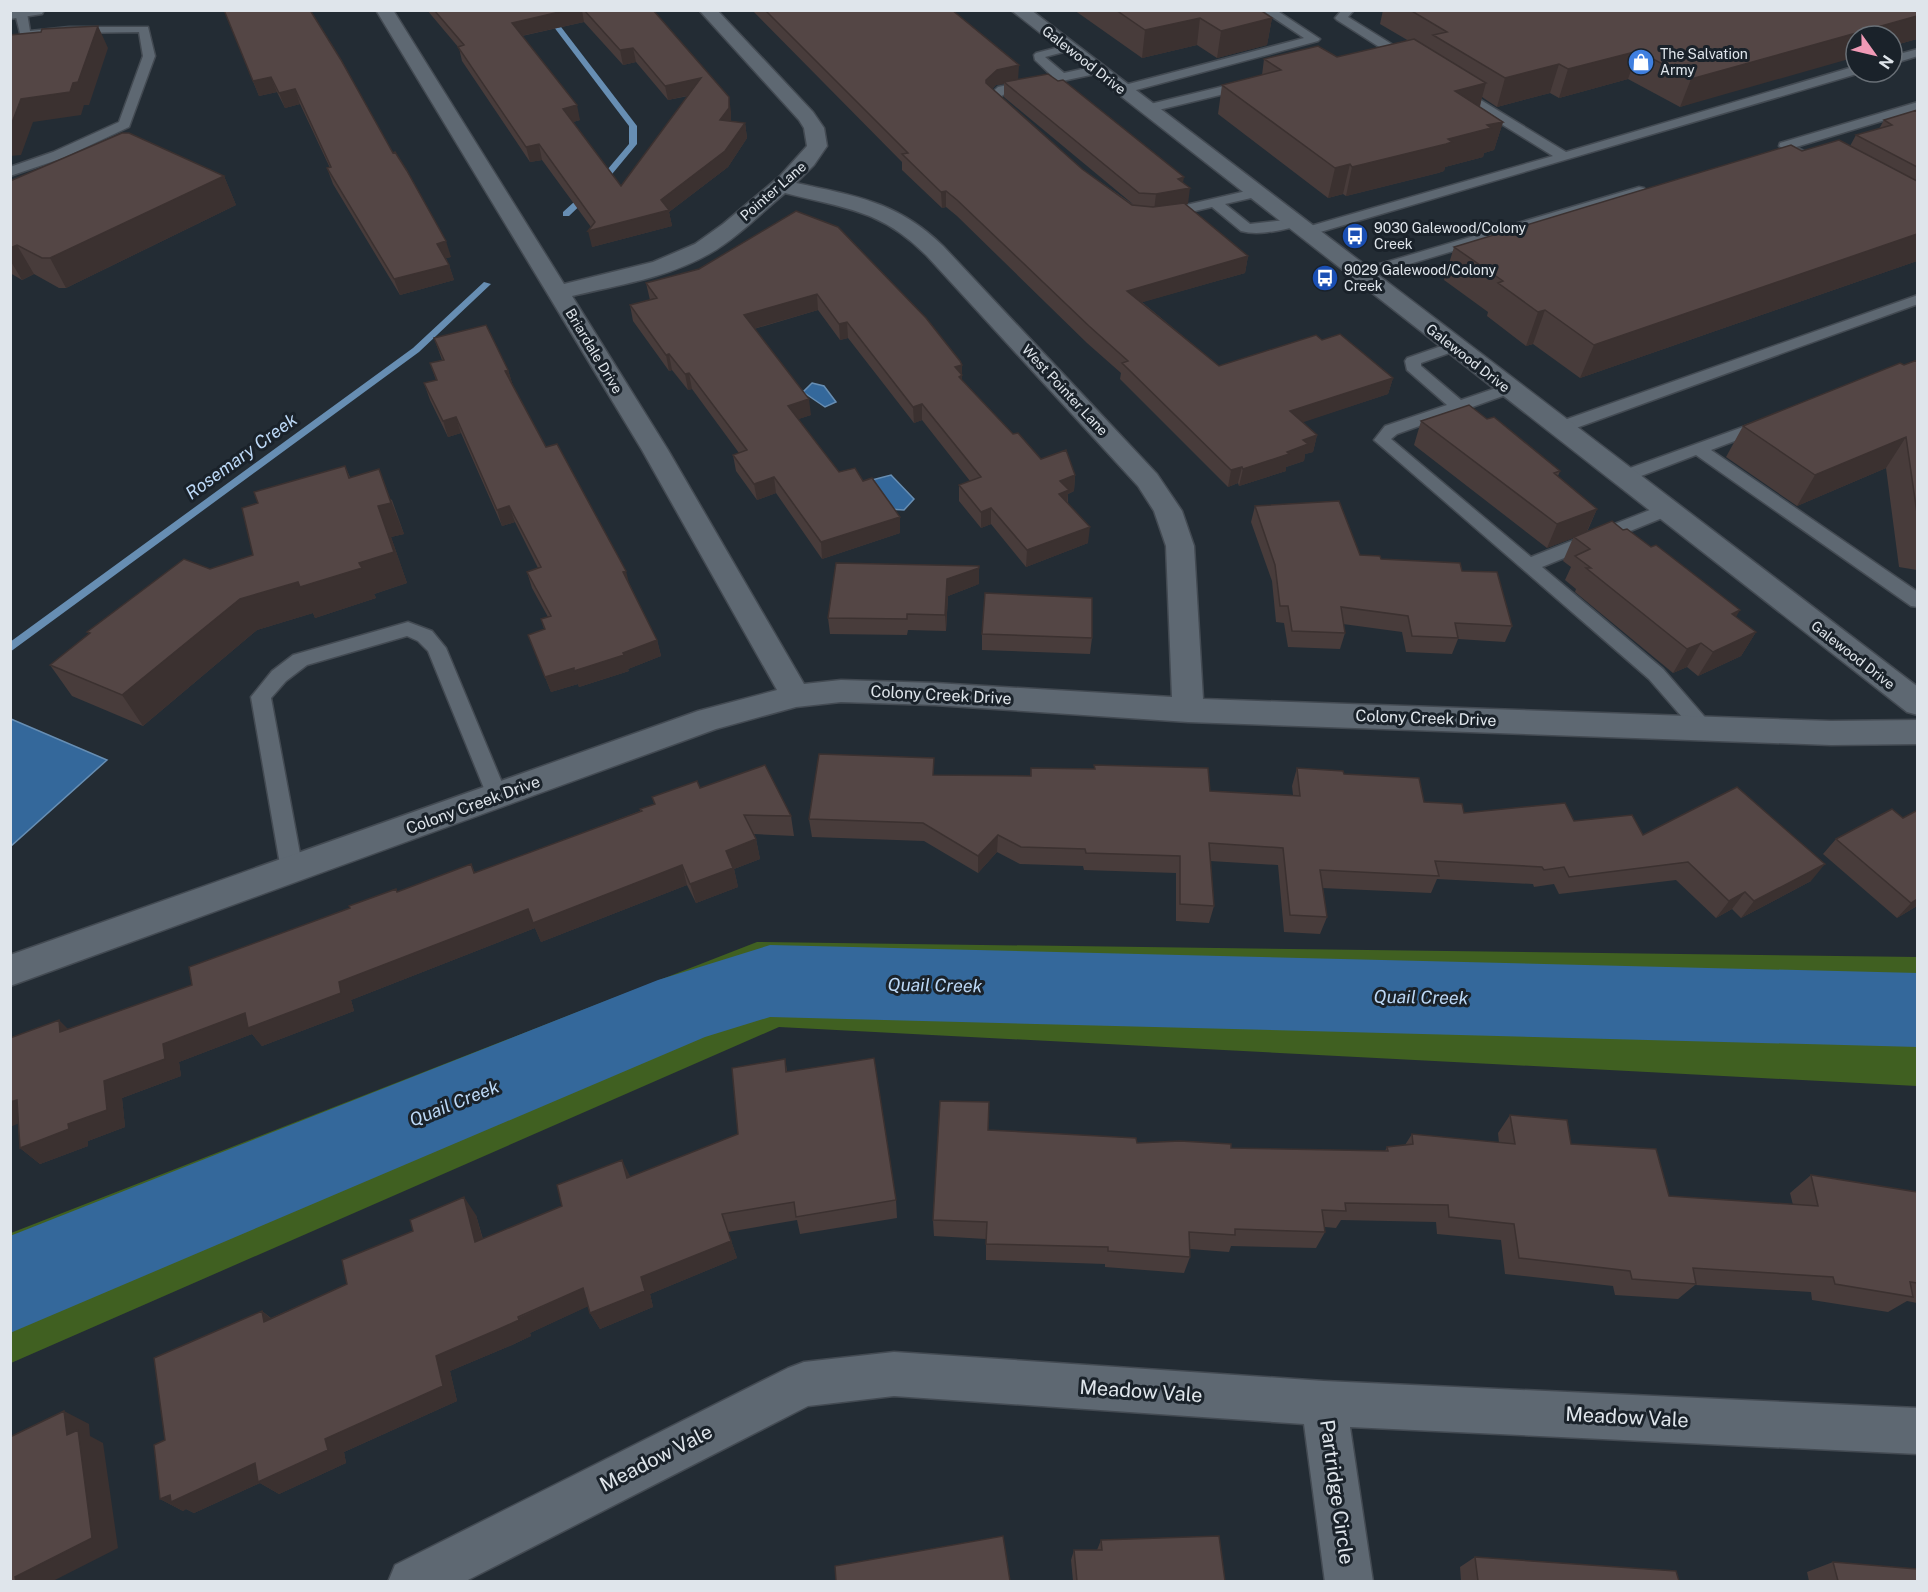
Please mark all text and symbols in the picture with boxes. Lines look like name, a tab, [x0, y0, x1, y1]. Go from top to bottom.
street label: Galewood Drive	[1039, 22, 1129, 98]
north arrow	[1844, 24, 1904, 84]
place label: The Salvation Army	[1660, 46, 1748, 78]
shop icon: The Salvation Army	[1626, 47, 1656, 77]
text: N	[1875, 52, 1897, 73]
street label: Pointer Lane	[737, 158, 809, 224]
place label: 9030 Galewood/Colony Creek	[1374, 220, 1527, 252]
bus stop icon: 9030 Galewood/Colony Creek	[1340, 221, 1370, 251]
place label: 9029 Galewood/Colony Creek	[1344, 262, 1496, 294]
bus stop icon: 9029 Galewood/Colony Creek	[1310, 263, 1340, 293]
street label: Briardale Drive	[562, 306, 626, 396]
street label: Galewood Drive	[1423, 320, 1513, 396]
street label: West Pointer Lane	[1019, 341, 1111, 439]
water label: Rosemary Creek	[181, 408, 301, 503]
street label: Galewood Drive	[1808, 617, 1898, 693]
street label: Colony Creek Drive	[870, 682, 1012, 708]
street label: Colony Creek Drive	[1355, 706, 1497, 730]
street label: Colony Creek Drive	[403, 772, 543, 838]
water label: Quail Creek	[887, 974, 983, 996]
water label: Quail Creek	[1373, 986, 1469, 1008]
water label: Quail Creek	[406, 1075, 502, 1131]
street label: Meadow Vale	[1079, 1375, 1203, 1407]
street label: Meadow Vale	[1565, 1402, 1689, 1432]
street label: Partridge Circle	[1315, 1418, 1359, 1566]
street label: Meadow Vale	[596, 1419, 716, 1497]

